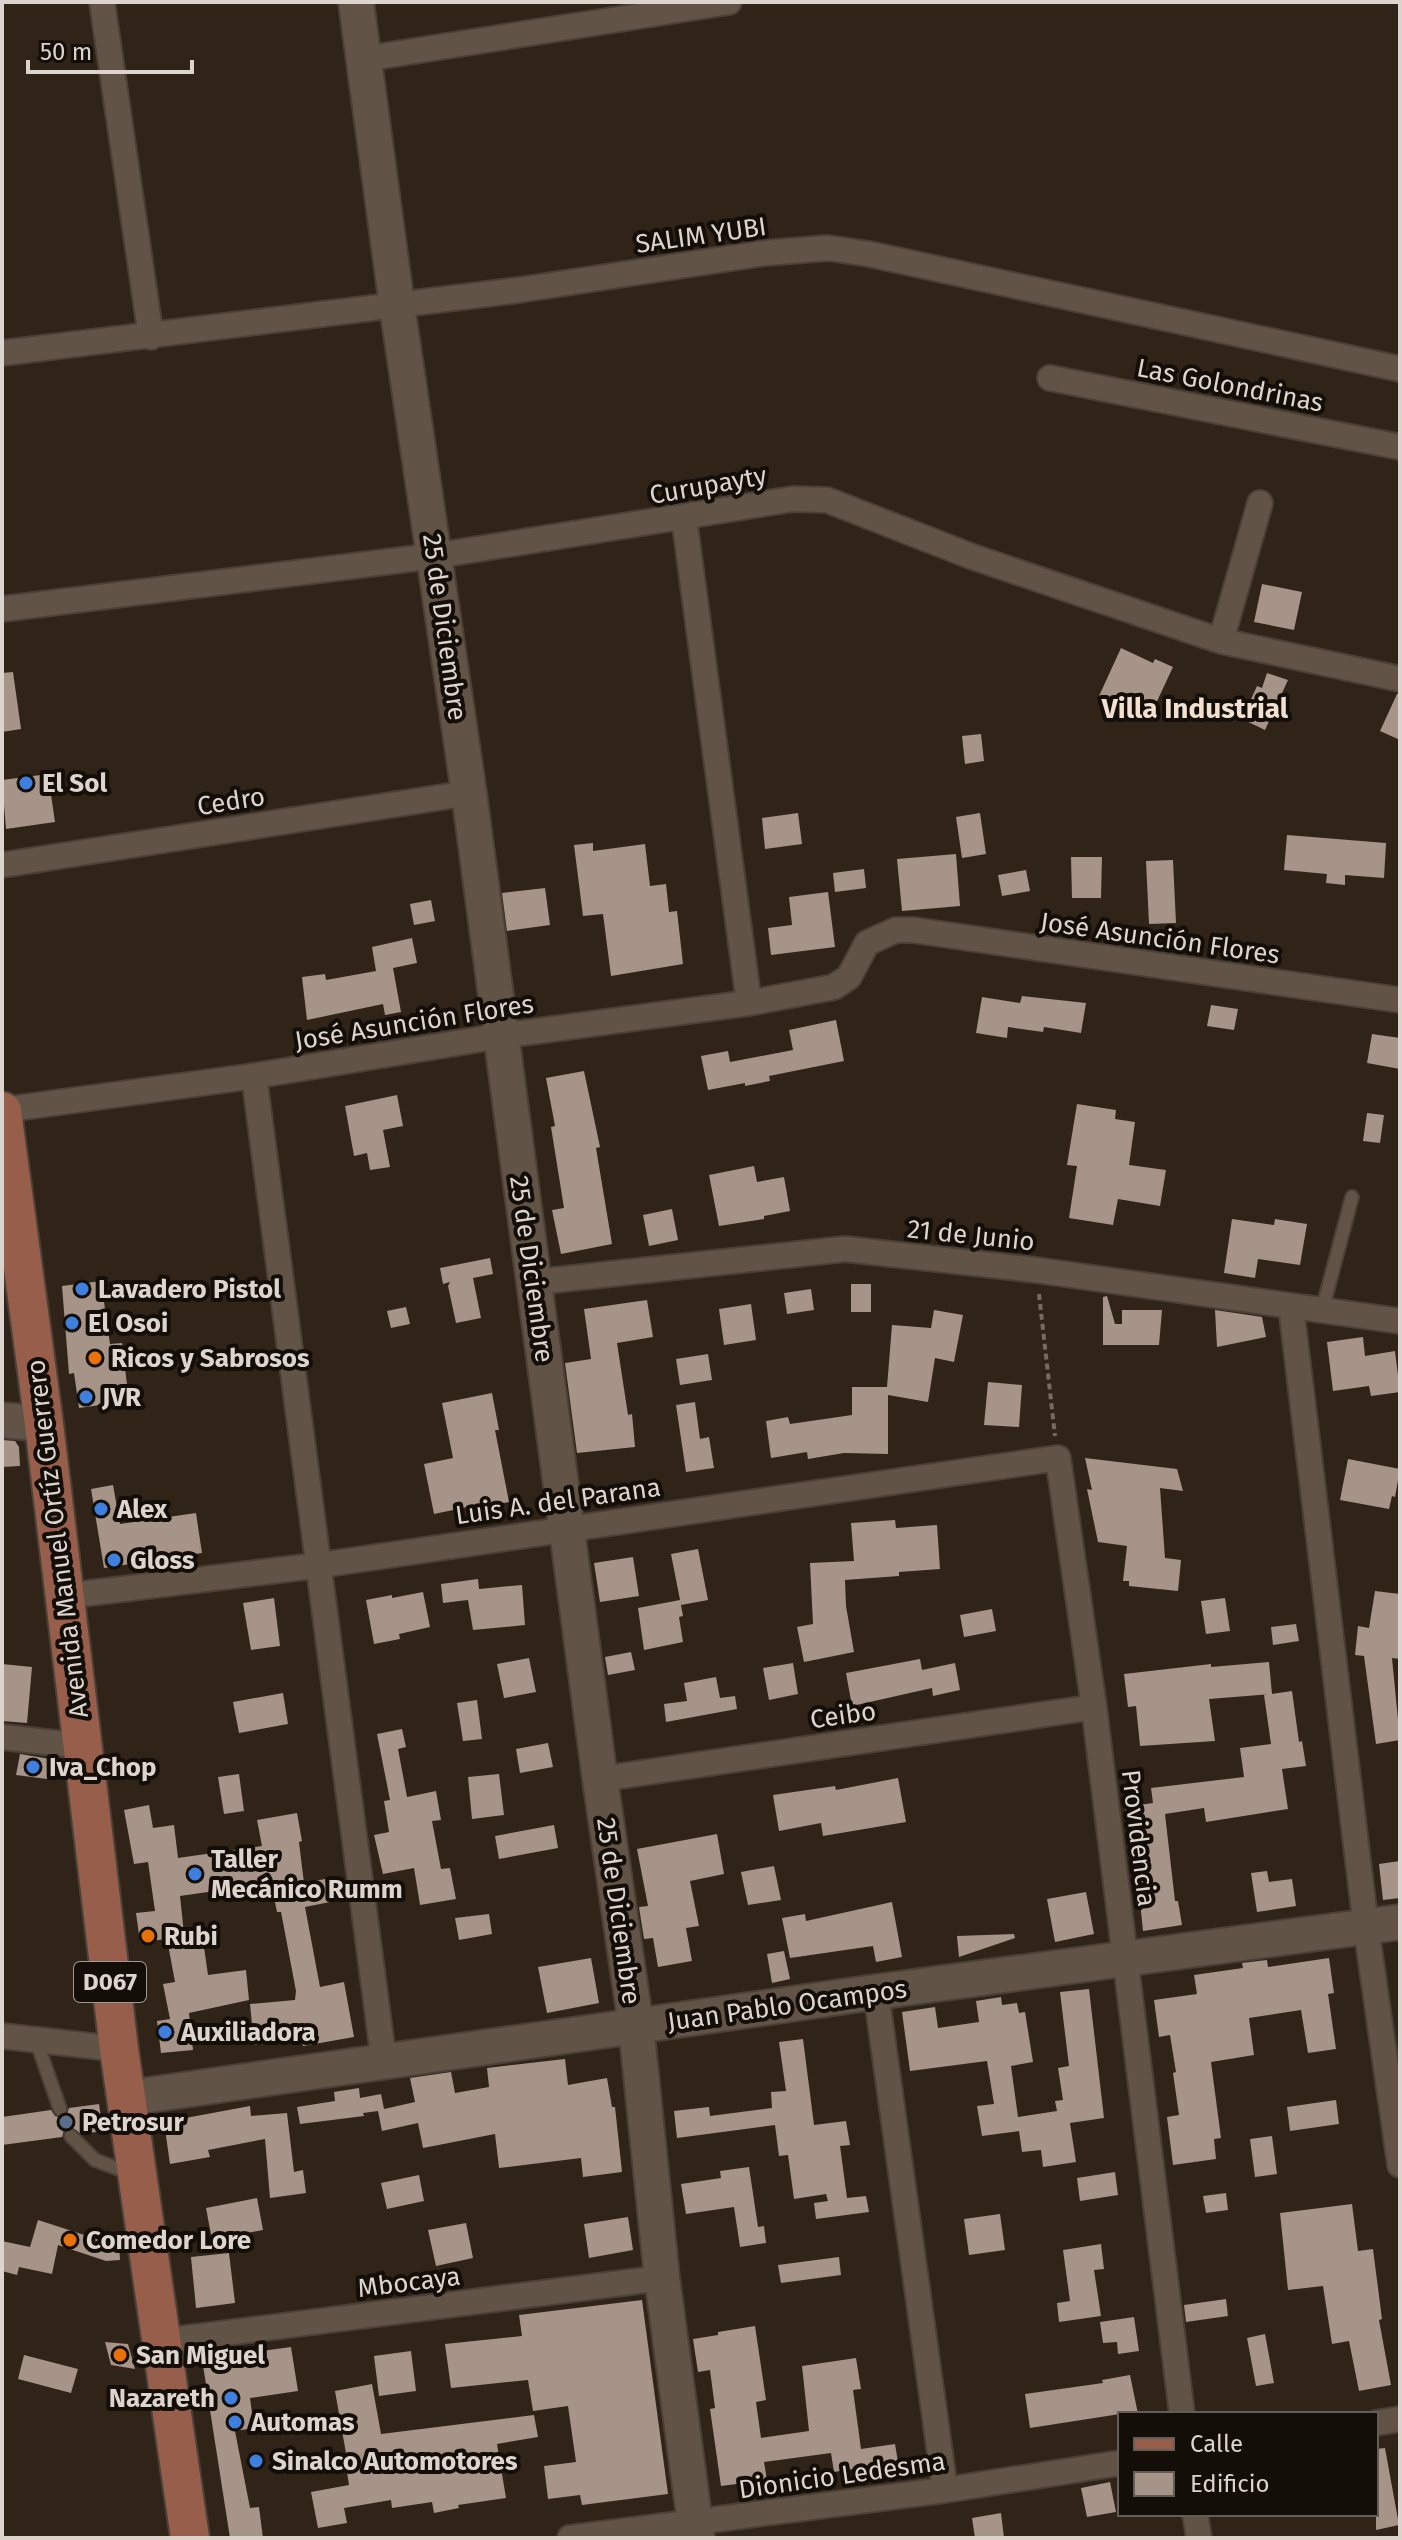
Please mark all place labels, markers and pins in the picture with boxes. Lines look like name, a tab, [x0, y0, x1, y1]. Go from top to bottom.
place label: El Sol	[42, 768, 107, 799]
marker: El Sol	[17, 774, 35, 792]
place label: Lavadero Pistol	[98, 1274, 281, 1305]
marker: Lavadero Pistol	[73, 1280, 91, 1298]
place label: El Osoi	[88, 1308, 168, 1339]
marker: El Osoi	[63, 1314, 81, 1332]
place label: Ricos y Sabrosos	[111, 1343, 310, 1374]
marker: Ricos y Sabrosos	[86, 1349, 104, 1367]
place label: JVR	[101, 1382, 142, 1413]
marker: JVR	[77, 1388, 95, 1406]
place label: Alex	[116, 1494, 168, 1525]
marker: Alex	[92, 1500, 110, 1518]
place label: Gloss	[130, 1545, 195, 1576]
marker: Gloss	[105, 1551, 123, 1569]
place label: Iva_Chop	[49, 1752, 157, 1783]
marker: Iva_Chop	[24, 1758, 42, 1776]
place label: Taller Mecánico Rumm	[211, 1844, 403, 1905]
marker: Taller Mecánico Rumm	[186, 1865, 204, 1883]
place label: Rubi	[164, 1921, 218, 1952]
marker: Rubi	[139, 1927, 157, 1945]
place label: Auxiliadora	[180, 2017, 316, 2048]
marker: Auxiliadora	[156, 2023, 174, 2041]
place label: Petrosur	[82, 2107, 184, 2138]
marker: Petrosur	[57, 2113, 75, 2131]
place label: Comedor Lore	[86, 2225, 251, 2256]
marker: Comedor Lore	[61, 2231, 79, 2249]
place label: San Miguel	[136, 2340, 265, 2371]
marker: San Miguel	[111, 2346, 129, 2364]
place label: Nazareth	[109, 2383, 215, 2414]
marker: Nazareth	[222, 2389, 240, 2407]
place label: Automas	[250, 2407, 355, 2438]
marker: Automas	[226, 2413, 244, 2431]
place label: Sinalco Automotores	[272, 2446, 518, 2477]
marker: Sinalco Automotores	[247, 2452, 265, 2470]

